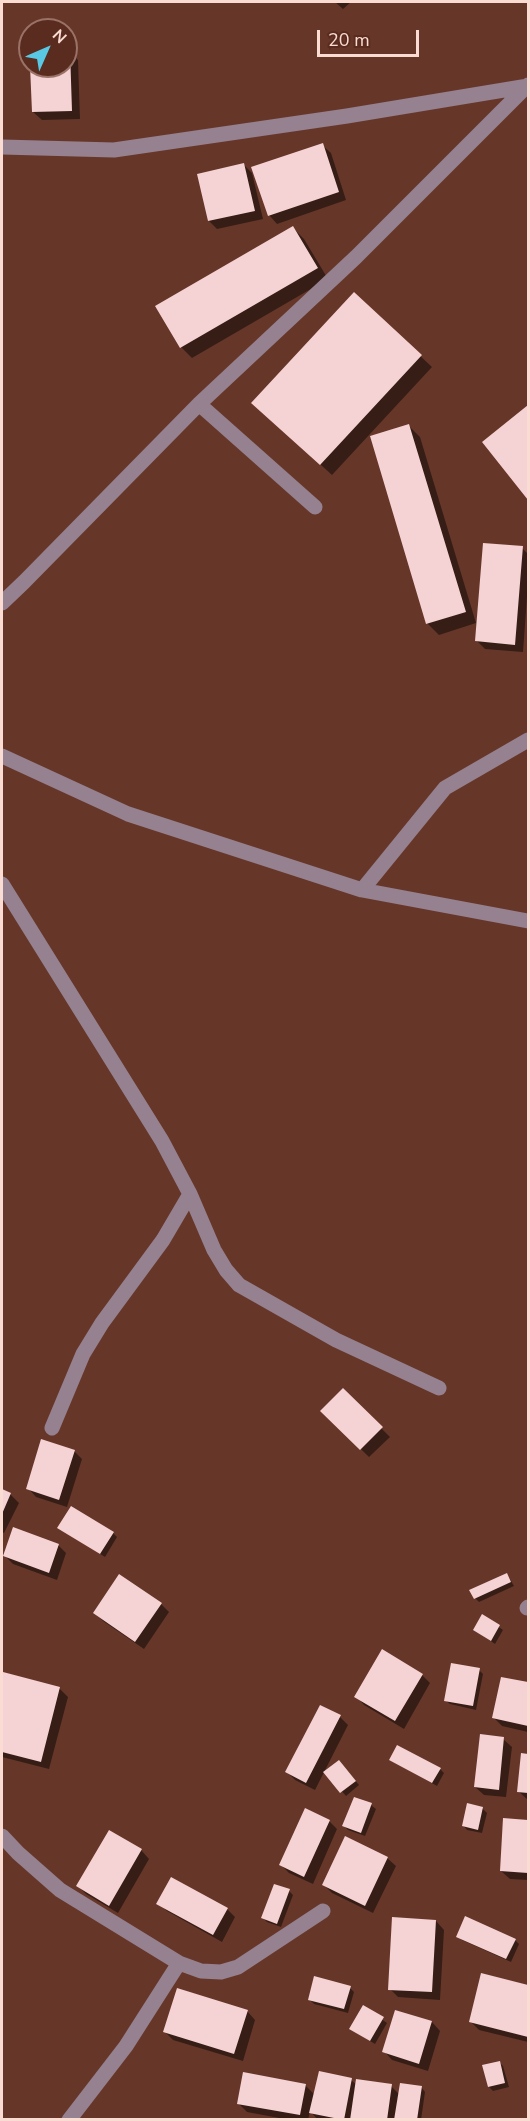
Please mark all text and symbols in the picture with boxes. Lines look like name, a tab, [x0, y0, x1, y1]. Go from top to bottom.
north arrow	[18, 18, 78, 78]
scale bar	[320, 18, 422, 56]
text: N	[47, 25, 71, 49]
text: 20 m	[328, 28, 370, 52]

